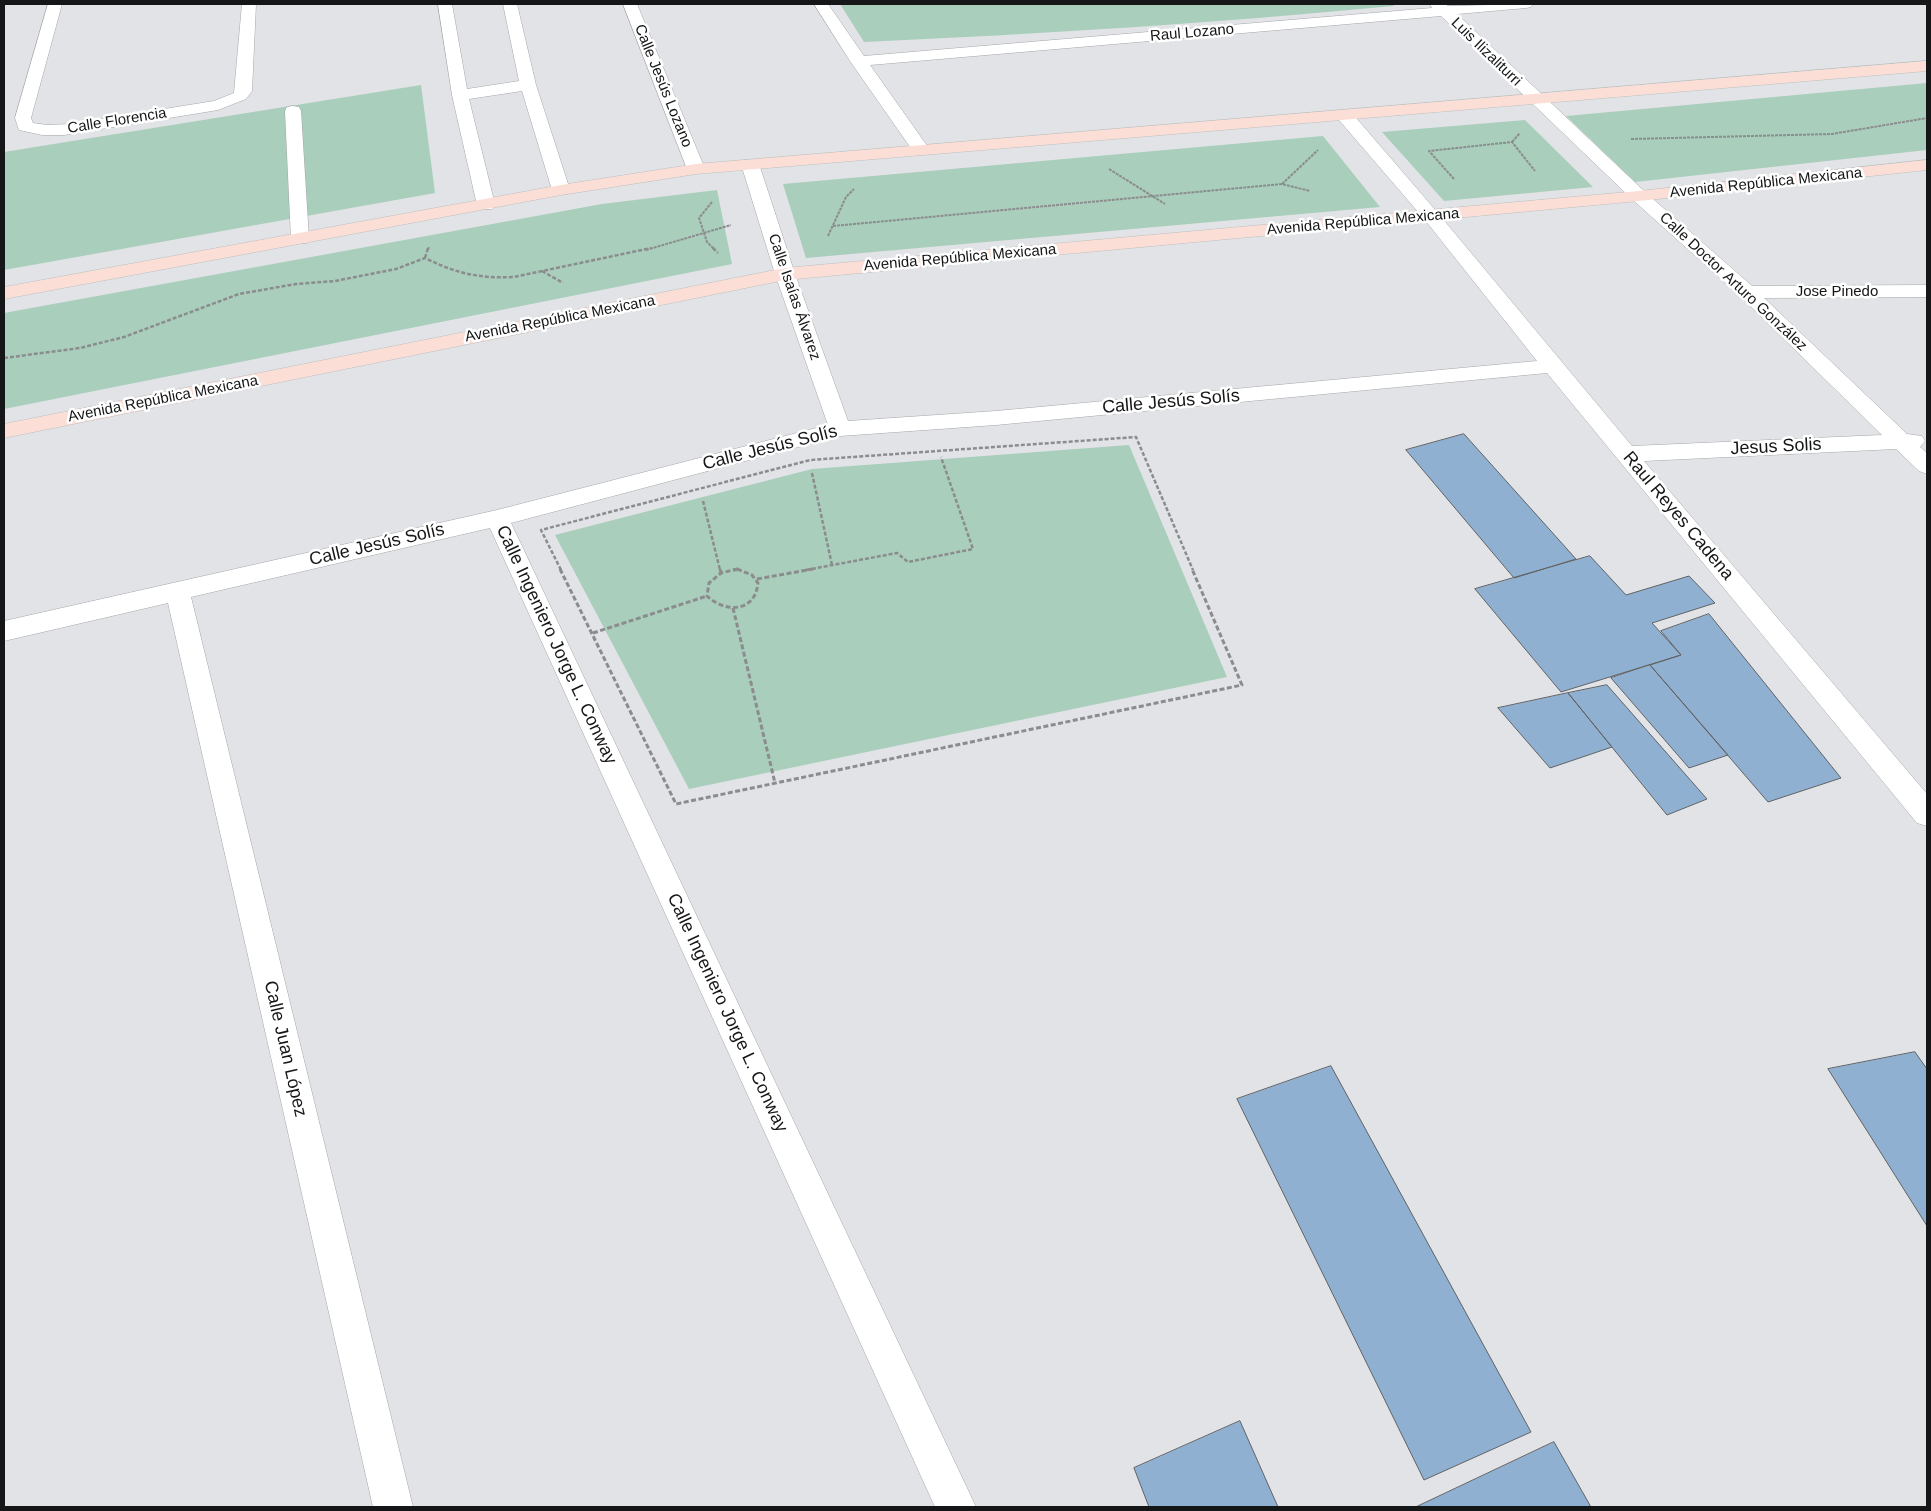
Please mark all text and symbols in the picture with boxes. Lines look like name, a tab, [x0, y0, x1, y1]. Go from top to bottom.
street label: Luis Ilizaliturri	[1447, 14, 1525, 90]
street label: Raul Lozano	[1149, 20, 1235, 46]
street label: Calle Jesús Lozano	[630, 22, 696, 150]
street label: Calle Florencia	[66, 104, 168, 138]
street label: Avenida República Mexicana	[1669, 164, 1863, 202]
street label: Avenida República Mexicana	[1266, 205, 1460, 239]
street label: Calle Doctor Arturo González	[1656, 209, 1810, 355]
street label: Calle Isaías Álvarez	[764, 231, 824, 363]
street label: Avenida República Mexicana	[863, 241, 1057, 275]
street label: Jose Pinedo	[1796, 283, 1878, 301]
street label: Avenida República Mexicana	[463, 292, 657, 346]
street label: Avenida República Mexicana	[66, 372, 260, 426]
street label: Calle Jesús Solís	[1101, 385, 1241, 419]
street label: Calle Jesús Solís	[700, 421, 840, 475]
street label: Jesus Solis	[1730, 434, 1822, 460]
street label: Raul Reyes Cadena	[1618, 447, 1738, 585]
street label: Calle Jesús Solís	[307, 519, 447, 571]
street label: Calle Ingeniero Jorge L. Conway	[491, 522, 621, 768]
street label: Calle Ingeniero Jorge L. Conway	[662, 890, 792, 1136]
street label: Calle Juan López	[259, 979, 311, 1119]

